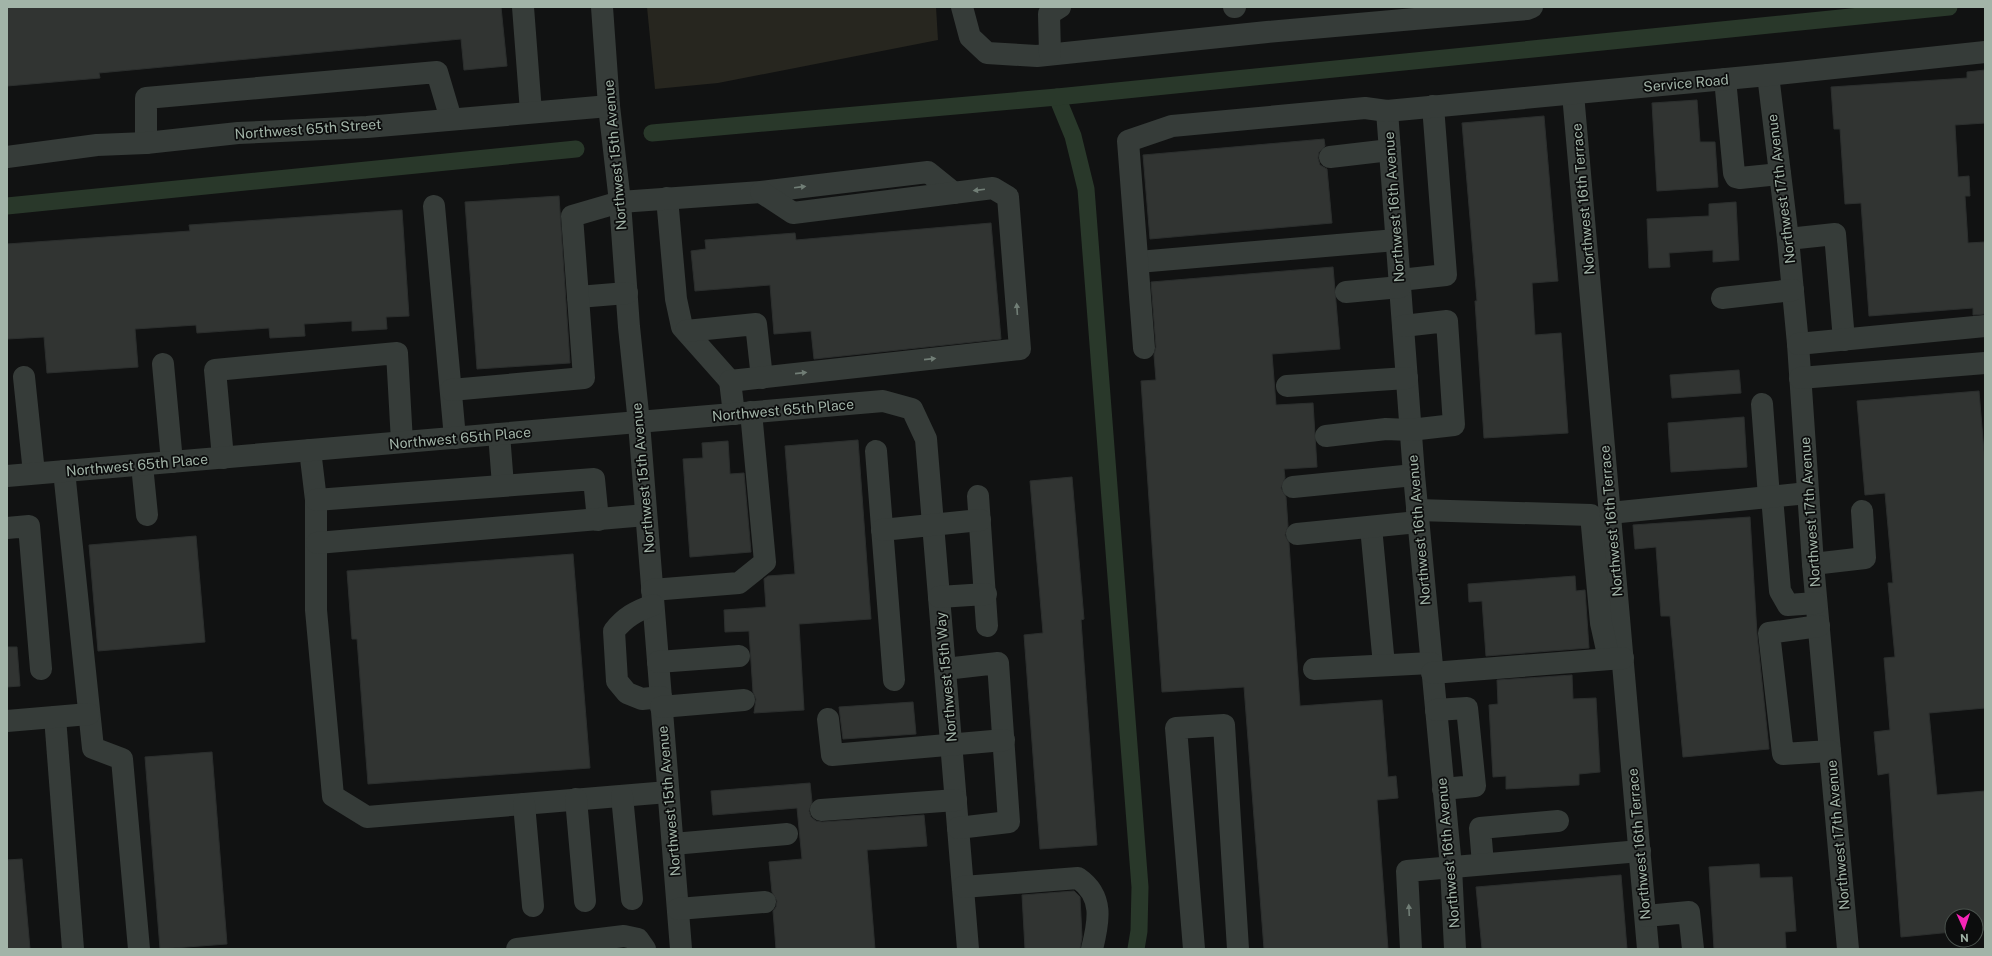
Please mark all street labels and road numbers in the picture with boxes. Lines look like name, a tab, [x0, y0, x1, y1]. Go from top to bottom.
street label: Service Road	[1643, 71, 1729, 95]
street label: Northwest 15th Avenue	[600, 79, 630, 231]
street label: Northwest 17th Avenue	[1764, 113, 1798, 265]
street label: Northwest 65th Street	[234, 116, 382, 142]
street label: Northwest 16th Terrace	[1568, 123, 1598, 275]
street label: Northwest 16th Avenue	[1381, 131, 1407, 283]
street label: Northwest 65th Place	[711, 396, 855, 424]
street label: Northwest 15th Avenue	[628, 402, 658, 554]
street label: Northwest 65th Place	[388, 424, 532, 452]
street label: Northwest 17th Avenue	[1797, 436, 1823, 588]
street label: Northwest 16th Terrace	[1596, 445, 1626, 597]
street label: Northwest 65th Place	[65, 451, 209, 479]
street label: Northwest 16th Avenue	[1404, 454, 1434, 606]
street label: Northwest 15th Way	[932, 611, 960, 743]
street label: Northwest 15th Avenue	[654, 725, 684, 877]
street label: Northwest 17th Avenue	[1823, 759, 1853, 911]
street label: Northwest 16th Terrace	[1624, 768, 1654, 920]
street label: Northwest 16th Avenue	[1433, 777, 1463, 929]

